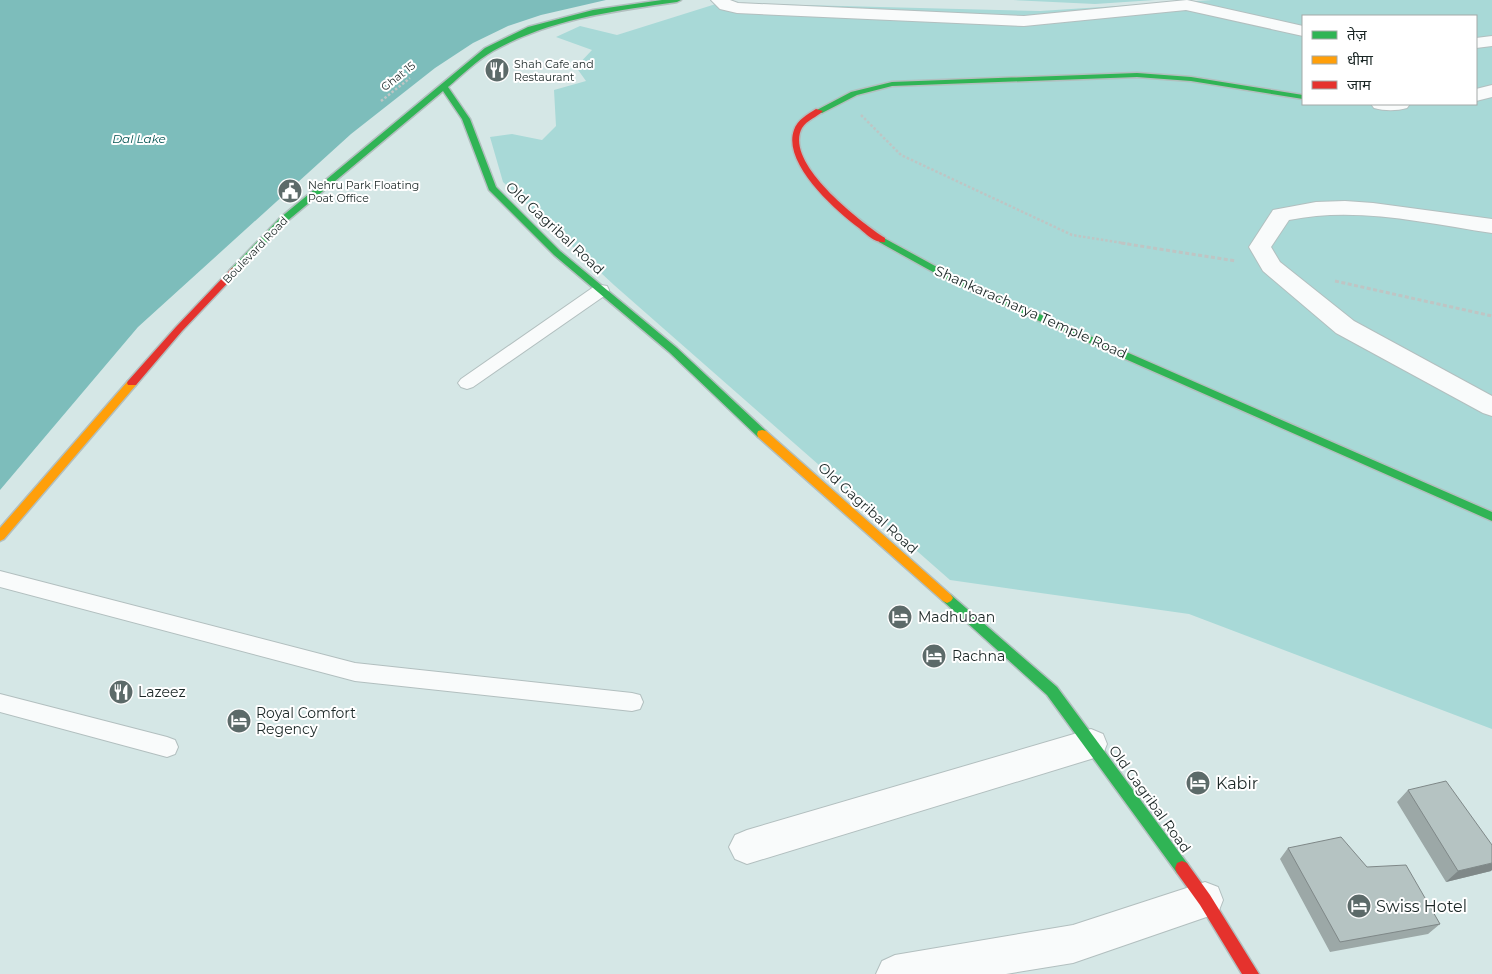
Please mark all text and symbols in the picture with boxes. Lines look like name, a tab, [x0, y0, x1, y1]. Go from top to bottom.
legend	[1302, 15, 1477, 105]
text: तेज़	[1347, 25, 1368, 44]
text: धीमा	[1347, 50, 1374, 69]
restaurant icon: Shah Cafe and Restaurant	[484, 57, 510, 83]
place label: Shah Cafe and Restaurant	[514, 57, 594, 84]
street label: Ghat 15	[378, 58, 418, 94]
text: जाम	[1347, 75, 1372, 94]
water label: Dal Lake	[112, 131, 166, 146]
public building icon: Nehru Park Floating Poat Office	[277, 178, 303, 204]
place label: Nehru Park Floating Poat Office	[308, 178, 419, 205]
street label: Old Gagribal Road	[502, 178, 608, 278]
street label: Boulevard Road	[220, 214, 290, 286]
street label: Shankaracharya Temple Road	[932, 261, 1130, 363]
street label: Old Gagribal Road	[814, 458, 922, 558]
hotel icon: Madhuban	[887, 604, 913, 630]
place label: Madhuban	[918, 608, 995, 626]
hotel icon: Rachna	[921, 643, 947, 669]
place label: Rachna	[952, 647, 1005, 665]
restaurant icon: Lazeez	[108, 679, 134, 705]
place label: Lazeez	[138, 683, 186, 701]
place label: Royal Comfort Regency	[256, 704, 356, 738]
hotel icon: Royal Comfort Regency	[226, 708, 252, 734]
street label: Old Gagribal Road	[1105, 742, 1195, 856]
hotel icon: Kabir	[1185, 770, 1211, 796]
place label: Kabir	[1216, 774, 1258, 793]
hotel icon: Swiss Hotel	[1346, 893, 1372, 919]
place label: Swiss Hotel	[1376, 897, 1467, 916]

